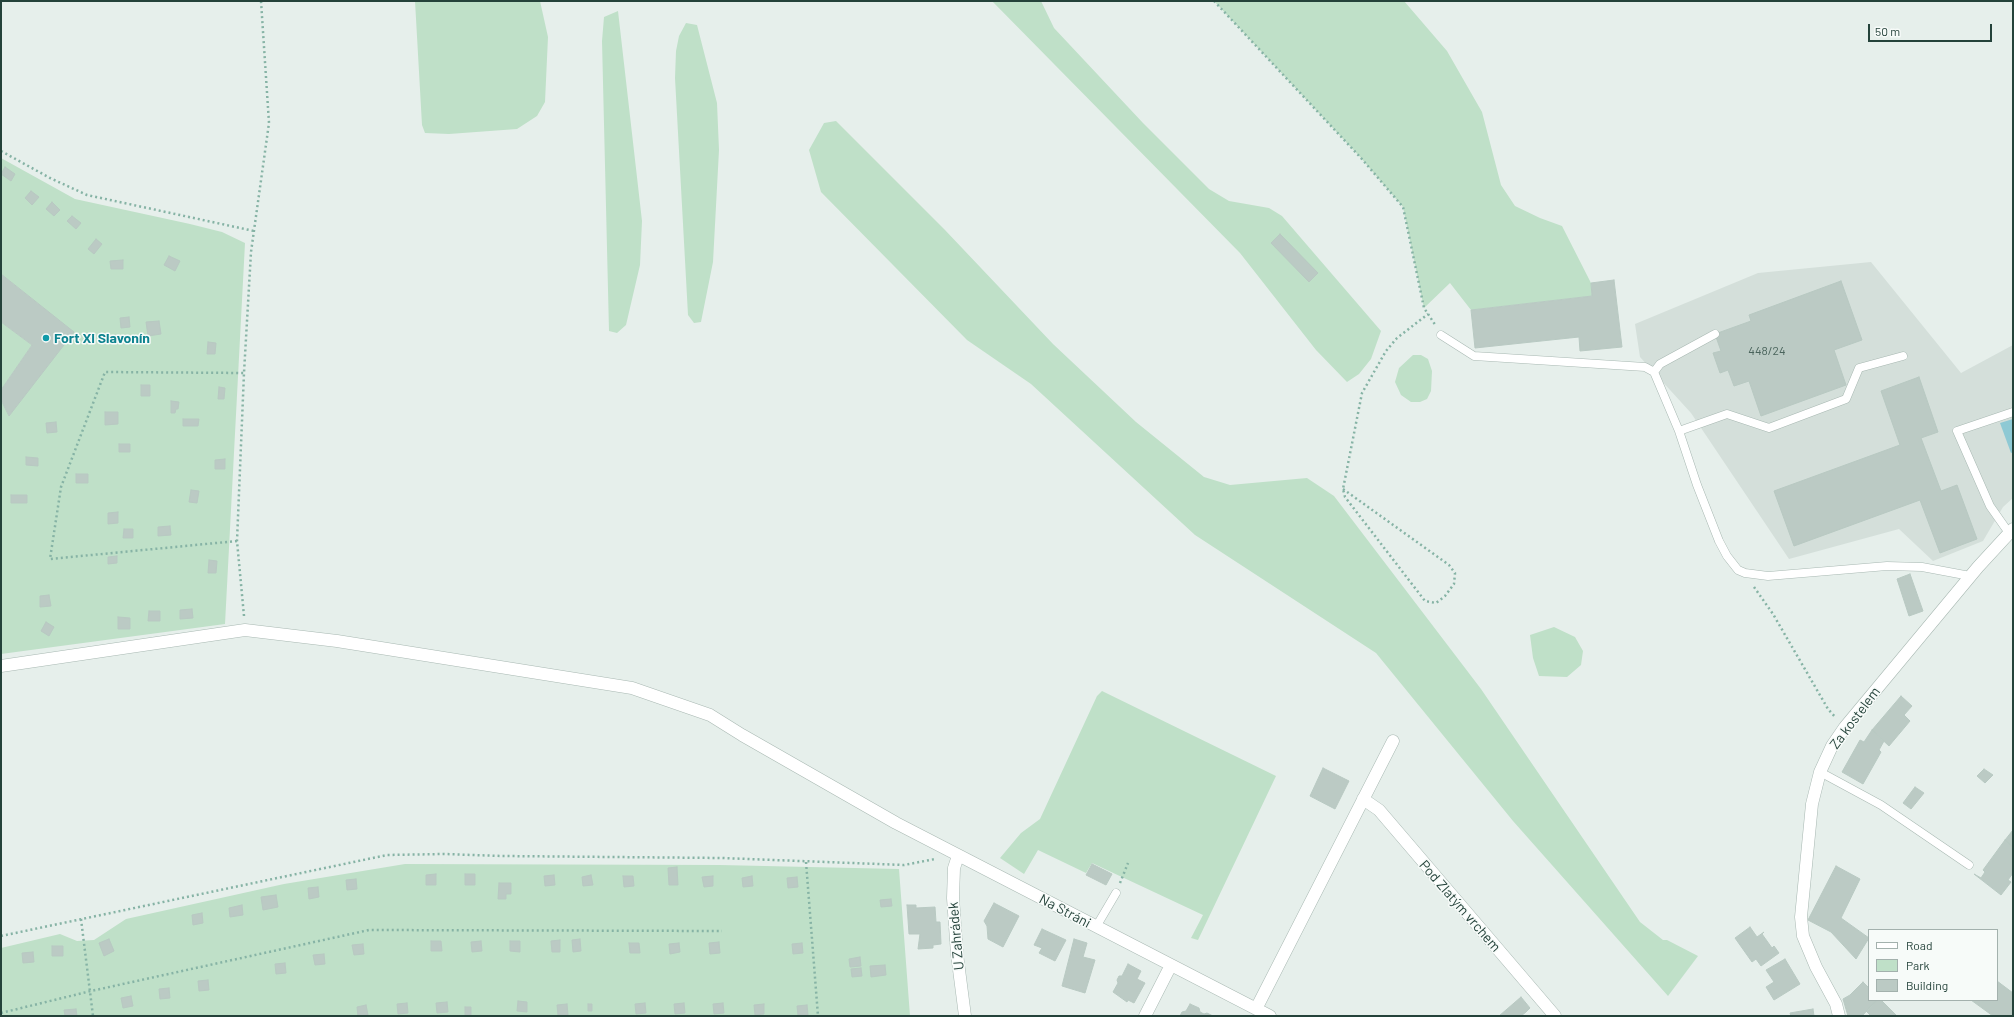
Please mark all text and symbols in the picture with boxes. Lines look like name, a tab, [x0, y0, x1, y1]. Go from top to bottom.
scale bar	[1870, 16, 1994, 42]
text: 50 m	[1875, 24, 1900, 38]
place label: Fort XI Slavonín	[54, 330, 150, 346]
marker: Fort XI Slavonín	[41, 333, 51, 343]
house number: 448/24	[1748, 344, 1786, 358]
street label: Za kostelem	[1826, 684, 1884, 752]
street label: Pod Zlatým vrchem	[1416, 857, 1504, 955]
street label: Na Stráni	[1036, 890, 1094, 932]
street label: U Zahrádek	[945, 901, 967, 971]
legend	[1868, 929, 1998, 1001]
text: Road	[1906, 938, 1933, 952]
text: Park	[1906, 958, 1930, 972]
text: Building	[1906, 978, 1948, 992]

